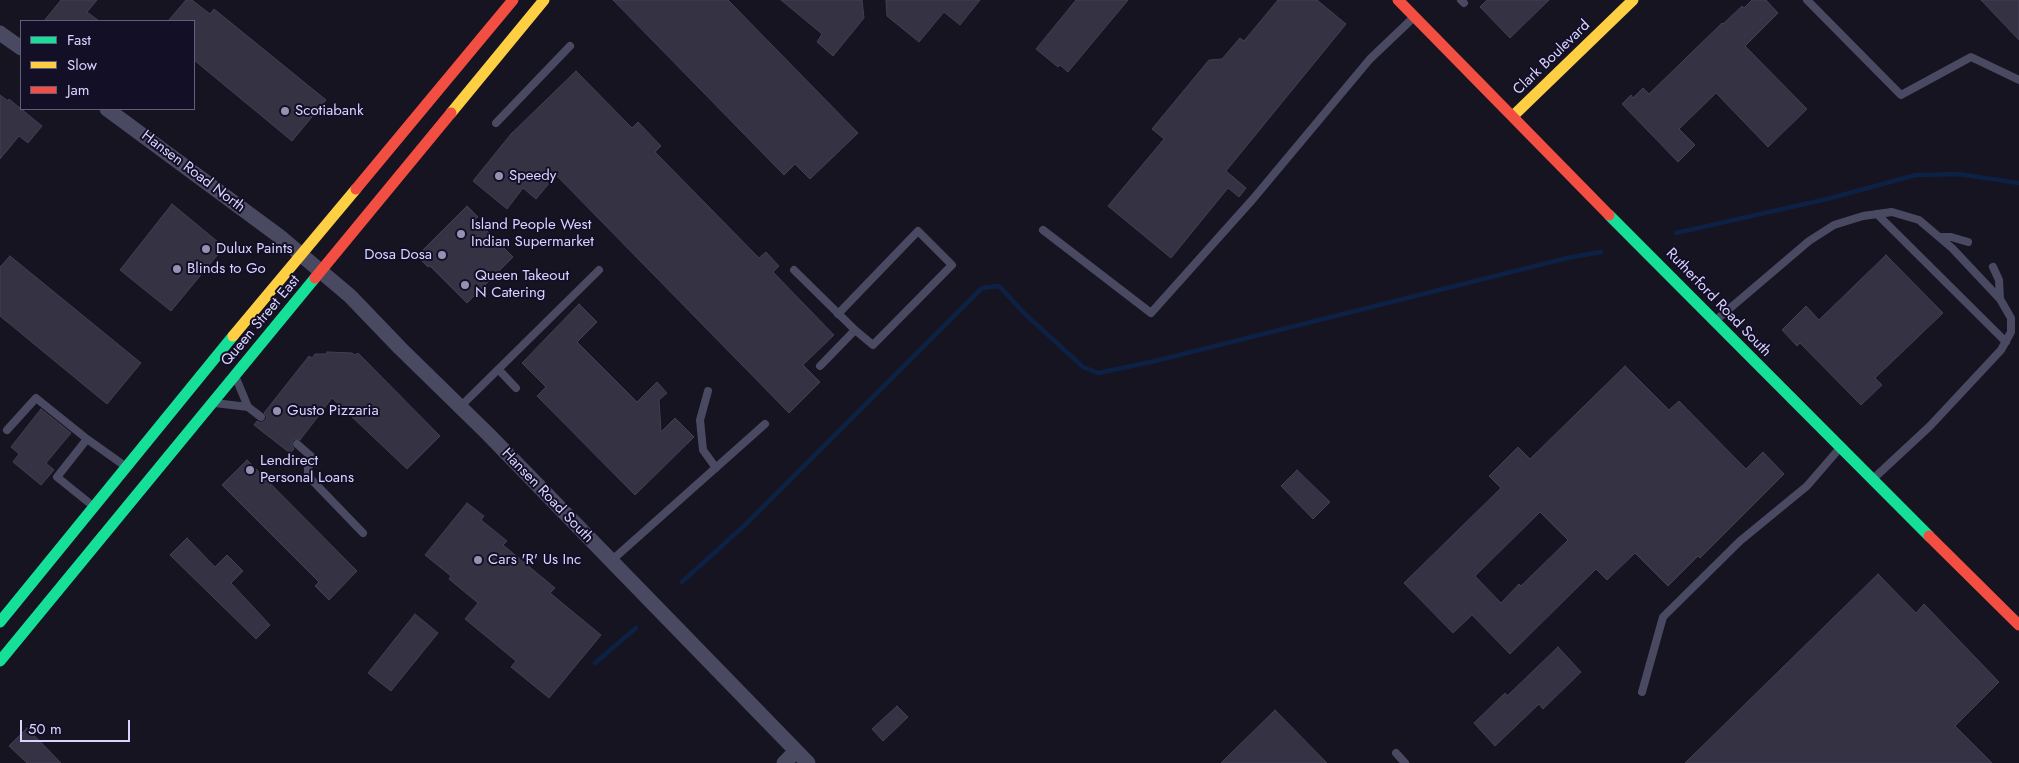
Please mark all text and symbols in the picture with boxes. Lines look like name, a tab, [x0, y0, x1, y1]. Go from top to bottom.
street label: Clark Boulevard	[1510, 17, 1594, 99]
legend	[20, 20, 195, 110]
text: Fast	[67, 29, 91, 51]
text: Slow	[67, 54, 97, 76]
text: Jam	[67, 79, 90, 101]
place label: Scotiabank	[295, 102, 364, 120]
marker: Scotiabank	[279, 105, 291, 117]
street label: Hansen Road North	[138, 127, 248, 217]
place label: Speedy	[509, 167, 556, 185]
marker: Speedy	[493, 170, 505, 182]
place label: Island People West Indian Supermarket	[471, 216, 594, 251]
marker: Island People West Indian Supermarket	[455, 228, 467, 240]
place label: Dulux Paints	[216, 240, 293, 258]
marker: Dulux Paints	[200, 243, 212, 255]
street label: Rutherford Road South	[1662, 245, 1774, 361]
place label: Dosa Dosa	[364, 246, 432, 264]
marker: Dosa Dosa	[436, 249, 448, 261]
place label: Blinds to Go	[187, 260, 266, 278]
marker: Blinds to Go	[171, 263, 183, 275]
place label: Queen Takeout N Catering	[475, 267, 569, 302]
street label: Queen Street East	[218, 272, 304, 370]
marker: Queen Takeout N Catering	[459, 279, 471, 291]
place label: Gusto Pizzaria	[287, 402, 379, 420]
marker: Gusto Pizzaria	[271, 405, 283, 417]
street label: Hansen Road South	[497, 445, 597, 547]
place label: Lendirect Personal Loans	[260, 452, 354, 487]
marker: Lendirect Personal Loans	[244, 464, 256, 476]
place label: Cars 'R' Us Inc	[488, 551, 581, 569]
marker: Cars 'R' Us Inc	[472, 554, 484, 566]
scale bar	[22, 710, 132, 742]
text: 50 m	[28, 718, 62, 740]

